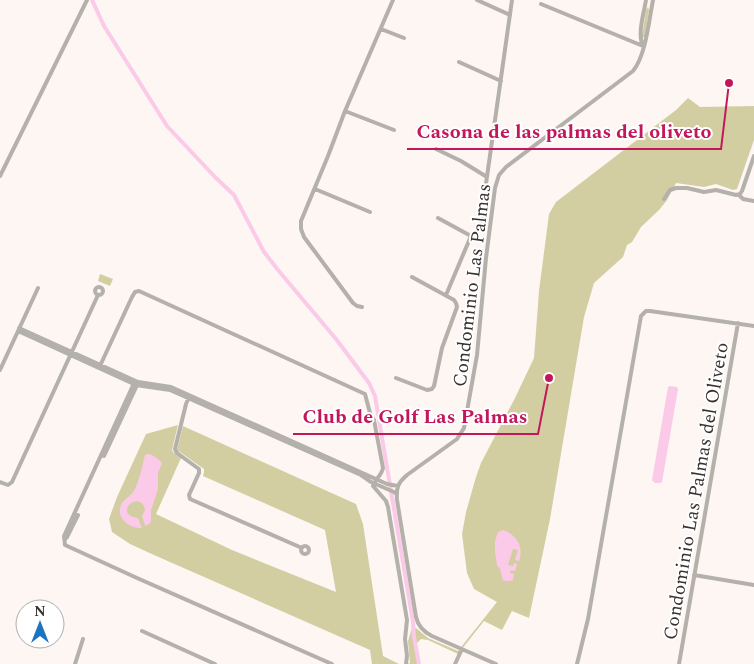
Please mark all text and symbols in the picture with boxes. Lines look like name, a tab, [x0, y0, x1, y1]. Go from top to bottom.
callout: Casona de las palmas del oliveto	[407, 114, 721, 149]
text: Casona de las palmas del oliveto	[417, 117, 712, 147]
street label: Condominio Las Palmas	[446, 182, 499, 389]
street label: Condominio Las Palmas del Oliveto	[656, 340, 737, 642]
callout: Club de Golf Las Palmas	[293, 399, 538, 434]
text: Club de Golf Las Palmas	[302, 402, 528, 432]
north arrow	[15, 599, 65, 649]
text: N	[34, 601, 46, 622]

